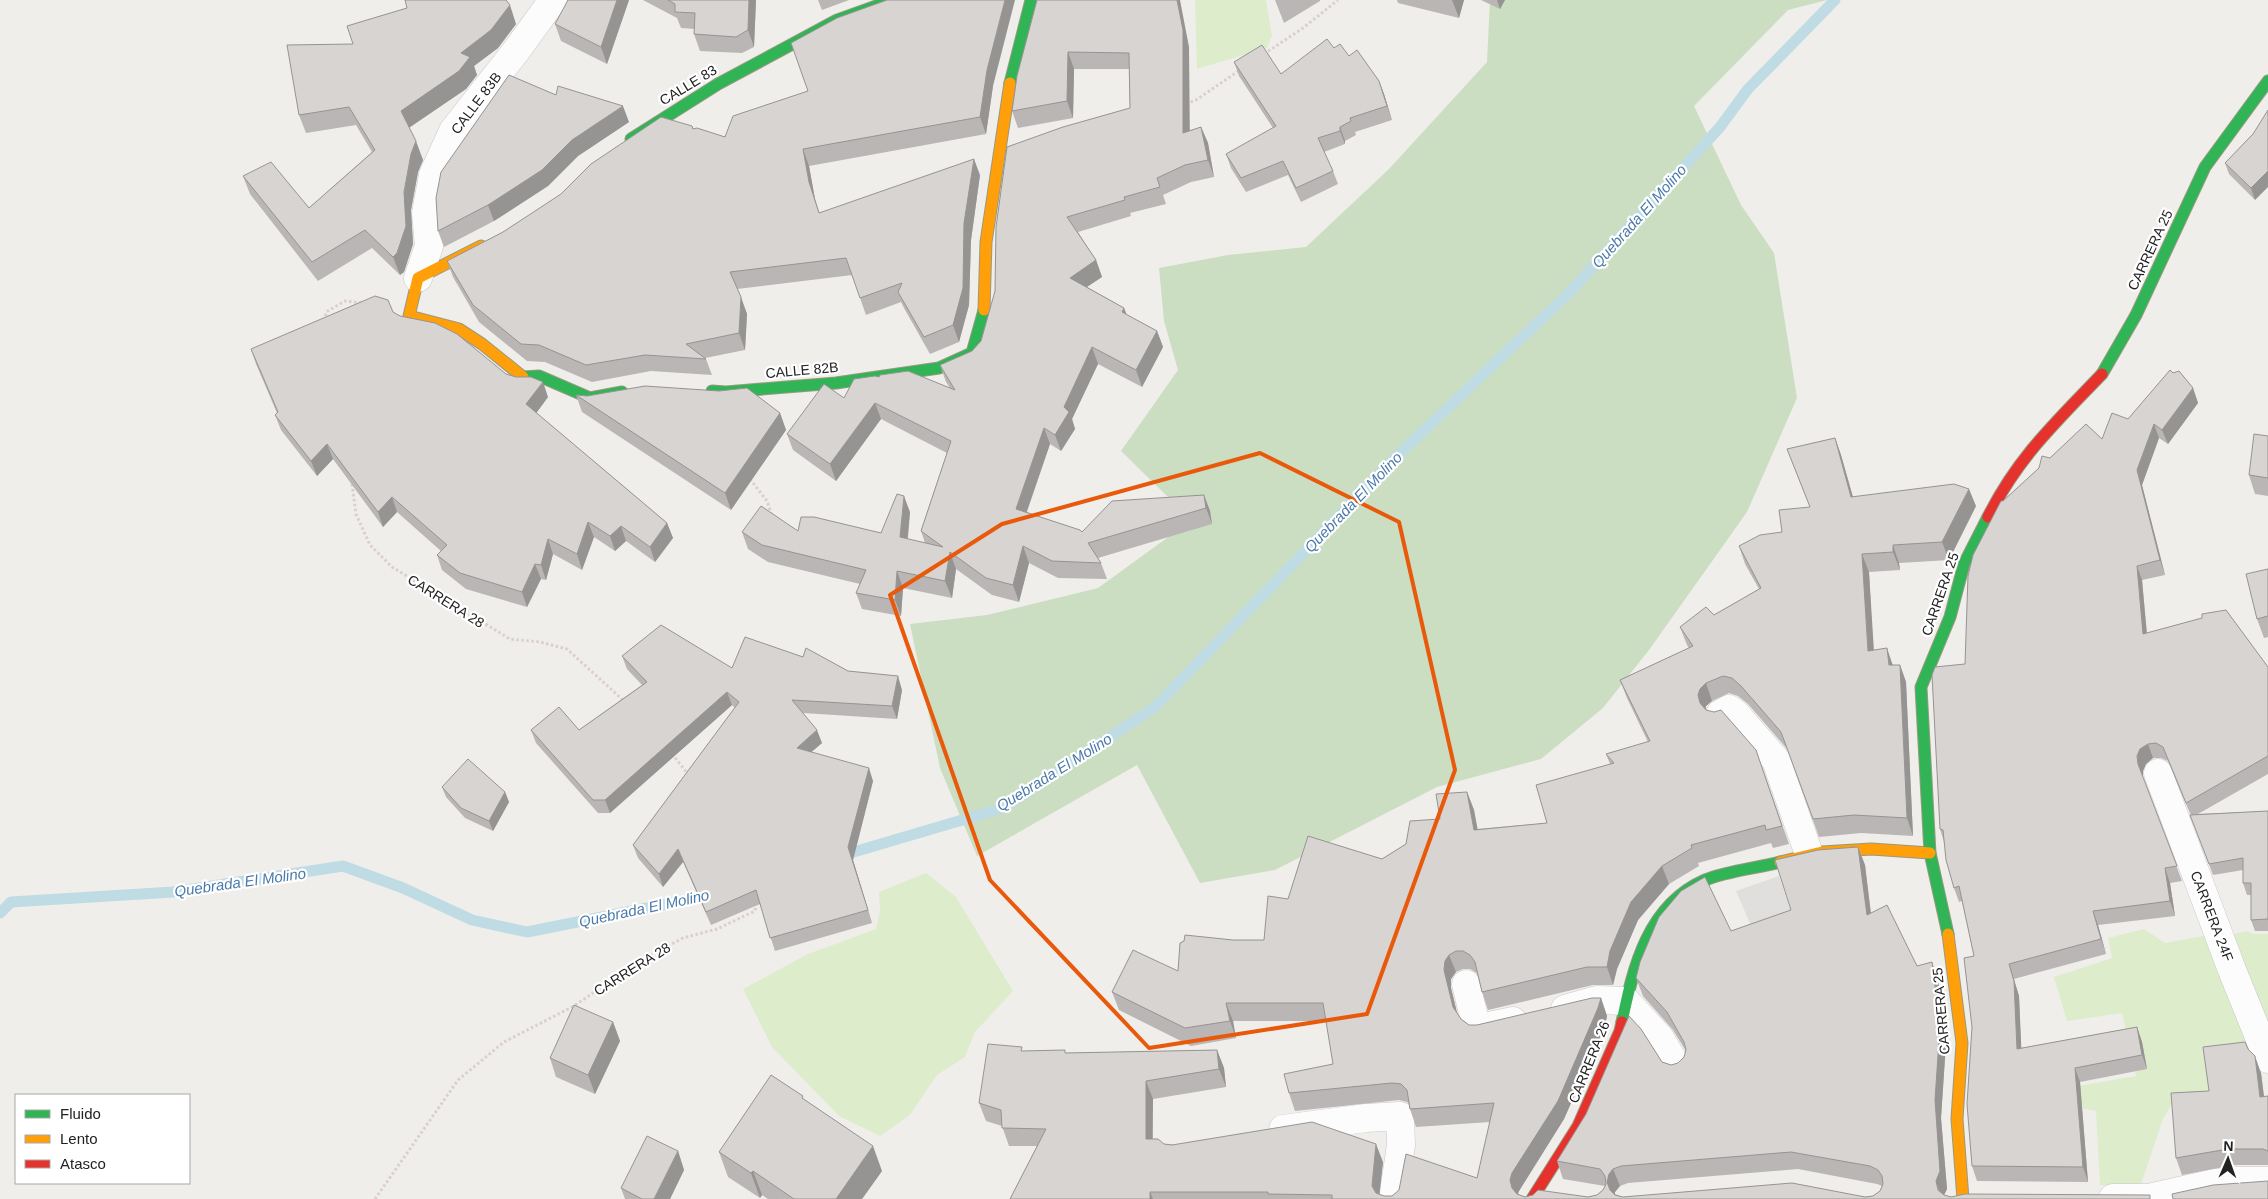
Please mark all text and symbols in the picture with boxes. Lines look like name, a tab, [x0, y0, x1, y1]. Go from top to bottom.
street label: CALLE 83	[657, 62, 720, 108]
street label: CALLE 83B	[448, 69, 504, 137]
water label: Quebrada El Molino	[1588, 161, 1690, 271]
street label: CARRERA 25	[2124, 207, 2176, 293]
street label: CALLE 82B	[765, 359, 839, 381]
water label: Quebrada El Molino	[1301, 448, 1405, 556]
street label: CARRERA 25	[1918, 550, 1962, 638]
street label: CARRERA 28	[405, 571, 487, 631]
water label: Quebrada El Molino	[993, 730, 1115, 814]
water label: Quebrada El Molino	[173, 864, 307, 900]
street label: CARRERA 24F	[2187, 868, 2237, 964]
water label: Quebrada El Molino	[577, 886, 711, 930]
street label: CARRERA 28	[591, 939, 673, 999]
street label: CARRERA 25	[1929, 967, 1953, 1055]
street label: CARRERA 26	[1565, 1018, 1613, 1105]
legend	[15, 1094, 190, 1184]
text: Fluido	[60, 1105, 101, 1122]
text: Lento	[60, 1130, 98, 1147]
north arrow	[2203, 1134, 2253, 1184]
text: N	[2223, 1138, 2234, 1154]
text: Atasco	[60, 1155, 106, 1172]

